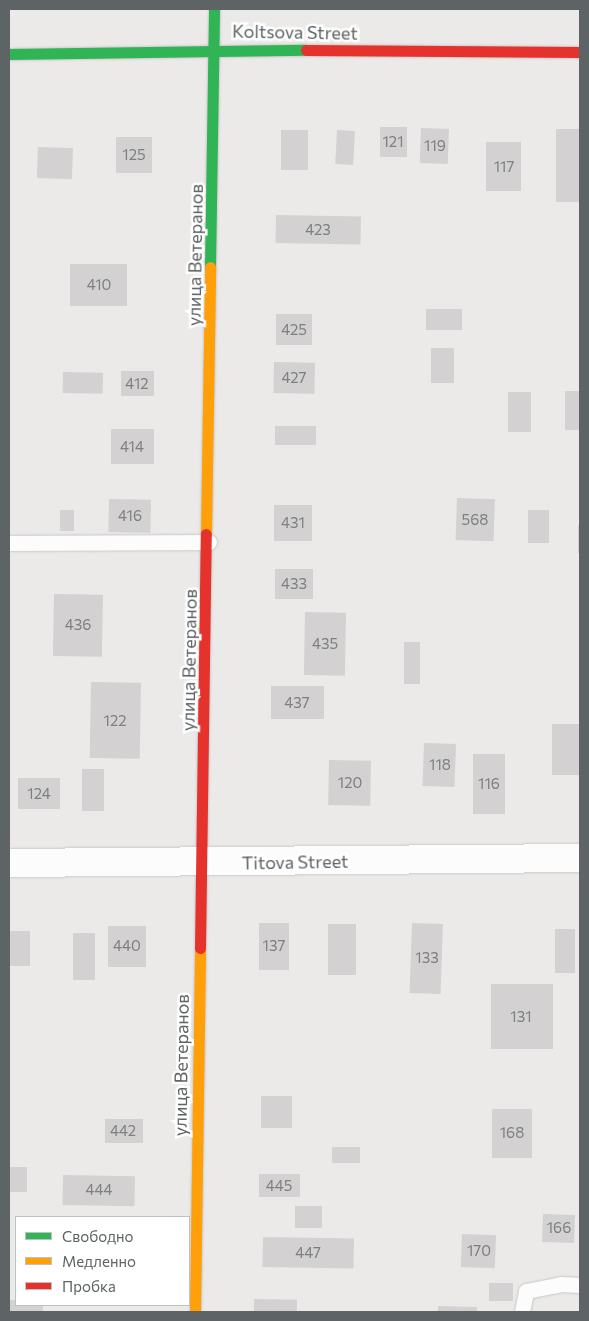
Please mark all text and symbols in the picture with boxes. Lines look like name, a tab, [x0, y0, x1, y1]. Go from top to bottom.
street label: Koltsova Street	[232, 20, 358, 44]
house number: 121	[382, 133, 404, 151]
house number: 119	[424, 137, 446, 155]
house number: 125	[122, 146, 146, 164]
house number: 117	[494, 158, 514, 176]
street label: улица Ветеранов	[183, 184, 207, 326]
house number: 423	[305, 221, 331, 239]
house number: 410	[87, 276, 111, 294]
house number: 425	[281, 321, 307, 339]
house number: 427	[282, 369, 306, 387]
house number: 412	[125, 375, 149, 393]
house number: 414	[120, 438, 144, 456]
house number: 416	[118, 507, 142, 525]
house number: 568	[462, 511, 488, 529]
house number: 431	[281, 514, 305, 532]
house number: 433	[281, 575, 307, 593]
street label: улица Ветеранов	[177, 589, 201, 731]
house number: 436	[65, 616, 91, 634]
house number: 435	[312, 635, 338, 653]
house number: 437	[284, 694, 310, 712]
house number: 122	[103, 712, 127, 730]
house number: 118	[429, 756, 451, 774]
house number: 120	[338, 774, 362, 792]
house number: 116	[478, 775, 500, 793]
house number: 124	[27, 785, 51, 803]
street label: Titova Street	[241, 850, 349, 874]
house number: 440	[113, 937, 141, 955]
house number: 137	[263, 937, 285, 955]
house number: 133	[415, 949, 439, 967]
street label: улица Ветеранов	[169, 994, 193, 1136]
house number: 131	[510, 1008, 532, 1026]
house number: 442	[110, 1122, 136, 1140]
house number: 168	[500, 1124, 524, 1142]
house number: 445	[266, 1177, 292, 1195]
house number: 444	[86, 1181, 112, 1199]
legend	[15, 1216, 190, 1306]
house number: 166	[547, 1219, 571, 1237]
text: Свободно	[62, 1227, 133, 1245]
house number: 170	[467, 1242, 491, 1260]
house number: 447	[295, 1244, 321, 1262]
text: Медленно	[62, 1252, 136, 1270]
text: Пробка	[62, 1277, 116, 1295]

